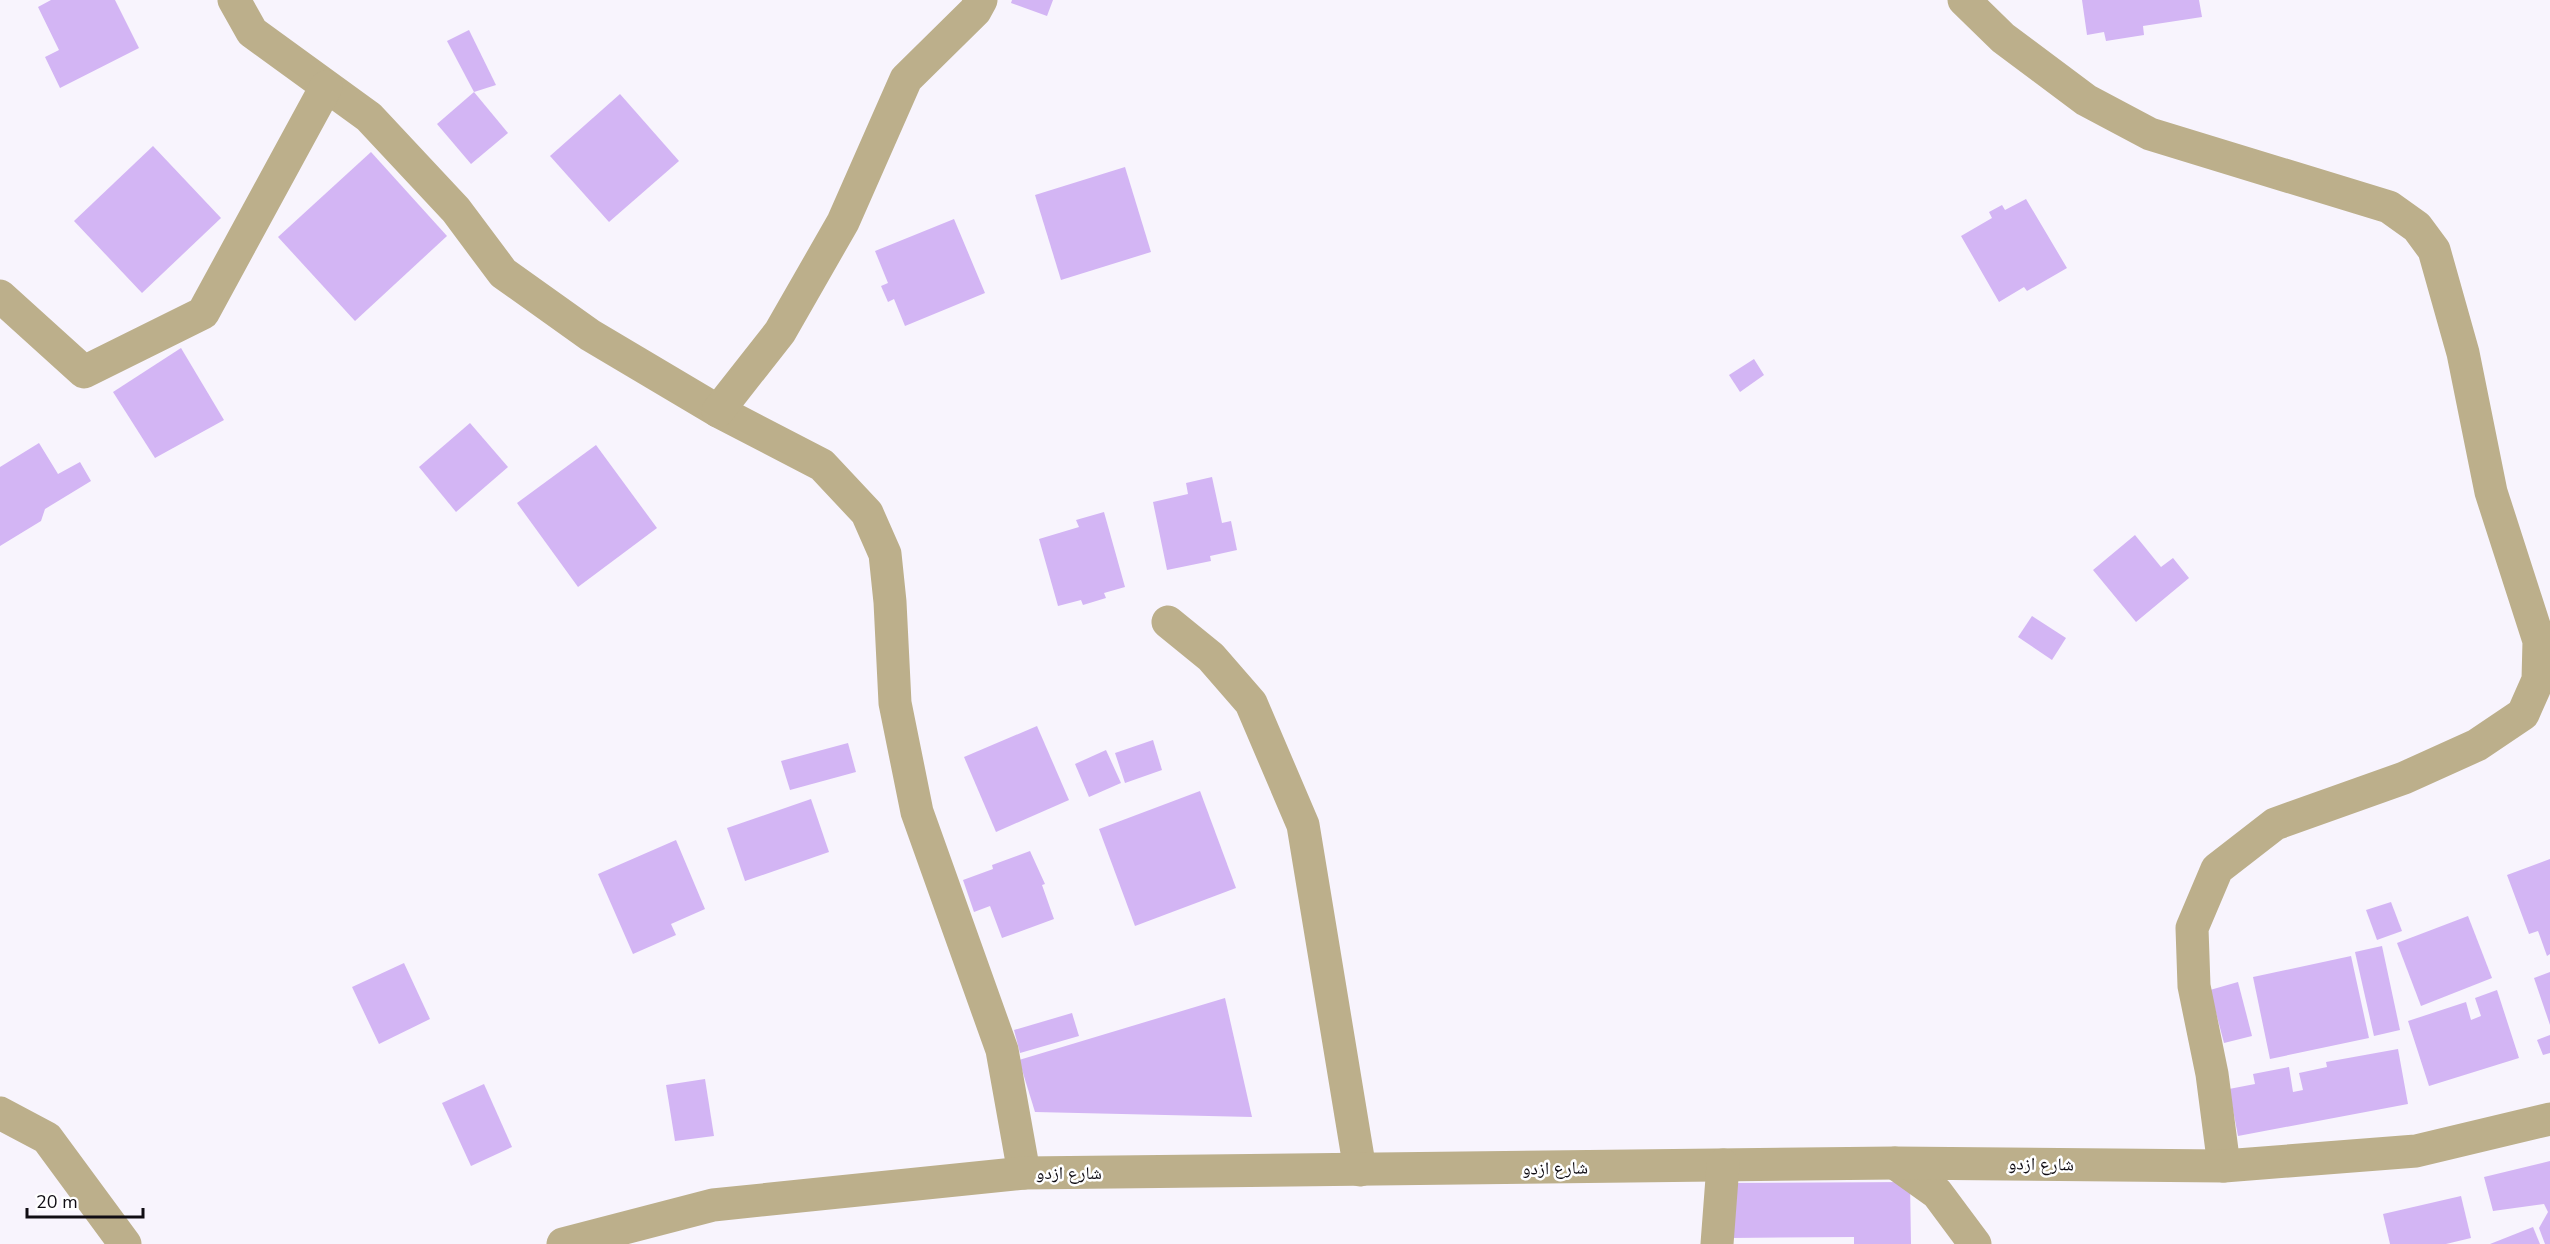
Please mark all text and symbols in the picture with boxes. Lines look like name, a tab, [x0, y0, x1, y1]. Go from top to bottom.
street label: شارع ازدو	[2008, 1151, 2074, 1177]
street label: شارع ازدو	[1522, 1155, 1588, 1181]
street label: شارع ازدو	[1036, 1161, 1102, 1185]
scale bar	[27, 1181, 142, 1219]
text: 20 m	[36, 1190, 78, 1214]

